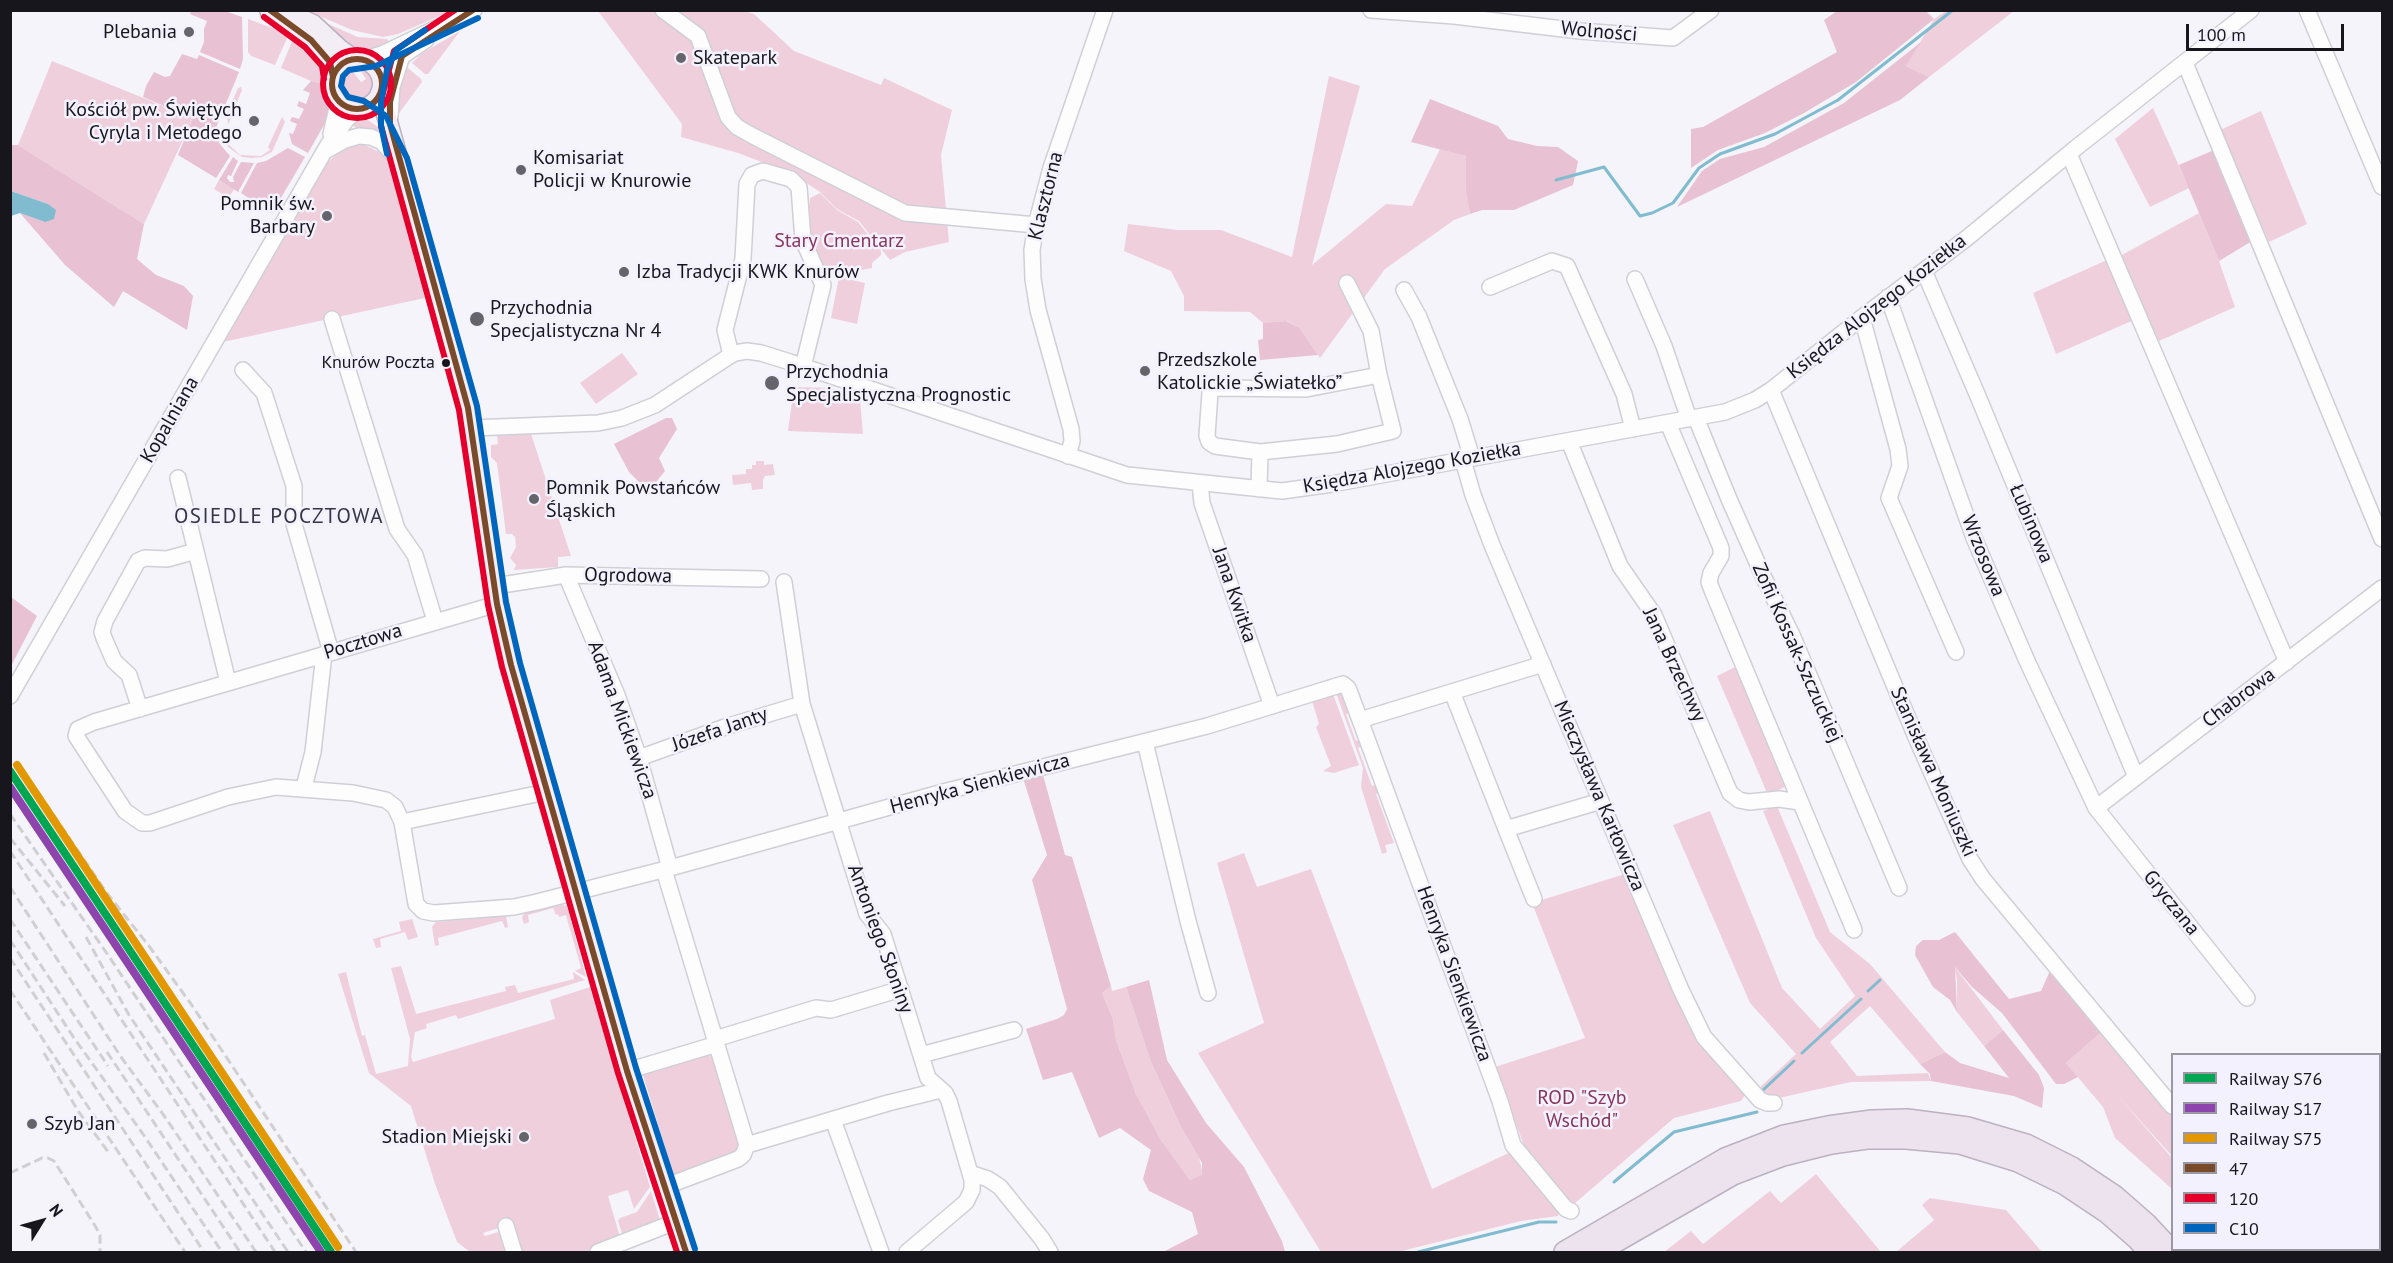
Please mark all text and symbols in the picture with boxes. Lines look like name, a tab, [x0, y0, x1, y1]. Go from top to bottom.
scale bar	[2189, 12, 2346, 50]
street label: Wolności	[1560, 17, 1638, 47]
place label: Plebania	[103, 20, 177, 44]
text: 100 m	[2197, 23, 2246, 46]
marker: Plebania	[182, 25, 196, 39]
place label: Skatepark	[693, 46, 777, 70]
marker: Skatepark	[674, 51, 688, 65]
place label: Kościół pw. Świętych Cyryla i Metodego	[65, 98, 242, 145]
marker: Kościół pw. Świętych Cyryla i Metodego	[247, 114, 261, 128]
place label: Komisariat Policji w Knurowie	[533, 146, 691, 193]
street label: Klasztorna	[1023, 149, 1069, 243]
marker: Komisariat Policji w Knurowie	[514, 163, 528, 177]
place label: Pomnik św. Barbary	[220, 192, 315, 239]
marker: Pomnik św. Barbary	[320, 209, 334, 223]
park label: Stary Cmentarz	[774, 229, 904, 253]
street label: Księdza Alojzego Koziełka	[1783, 230, 1971, 384]
place label: Izba Tradycji KWK Knurów	[636, 260, 859, 284]
marker: Izba Tradycji KWK Knurów	[617, 265, 631, 279]
place label: Przychodnia Specjalistyczna Nr 4	[490, 296, 661, 343]
marker: Przychodnia Specjalistyczna Nr 4	[468, 310, 486, 328]
place label: Przedszkole Katolickie „Światełko”	[1157, 348, 1342, 395]
place label: Knurów Poczta	[321, 352, 435, 374]
marker: Knurów Poczta	[440, 357, 452, 369]
place label: Przychodnia Specjalistyczna Prognostic	[786, 360, 1011, 407]
marker: Przedszkole Katolickie „Światełko”	[1138, 364, 1152, 378]
street label: Kopalniana	[136, 373, 204, 467]
marker: Przychodnia Specjalistyczna Prognostic	[763, 374, 781, 392]
street label: Księdza Alojzego Koziełka	[1301, 437, 1523, 499]
place label: Pomnik Powstańców Śląskich	[546, 476, 720, 523]
street label: Łubinowa	[2004, 481, 2058, 567]
marker: Pomnik Powstańców Śląskich	[527, 492, 541, 506]
district label: OSIEDLE POCZTOWA	[174, 504, 384, 530]
street label: Wrzosowa	[1956, 512, 2010, 600]
street label: Jana Kwitka	[1206, 544, 1262, 646]
street label: Zofii Kossak-Szczuckiej	[1747, 560, 1847, 746]
street label: Ogrodowa	[584, 563, 672, 589]
street label: Jana Brzechwy	[1637, 604, 1711, 726]
street label: Pocztowa	[321, 619, 405, 665]
street label: Adama Mickiewicza	[582, 638, 662, 802]
street label: Chabrowa	[2198, 663, 2280, 733]
street label: Stanisława Moniuszki	[1885, 683, 1981, 861]
street label: Mieczysława Karłowicza	[1548, 697, 1650, 895]
street label: Józefa Janty	[669, 702, 771, 758]
street label: Henryka Sienkiewicza	[888, 748, 1072, 820]
street label: Antoniego Słoniny	[842, 861, 918, 1017]
street label: Gryczana	[2138, 866, 2204, 940]
street label: Henryka Sienkiewicza	[1411, 883, 1497, 1065]
legend	[2171, 1053, 2381, 1251]
text: Railway S76	[2229, 1067, 2322, 1090]
park label: ROD "Szyb Wschód"	[1537, 1086, 1627, 1133]
text: Railway S17	[2229, 1097, 2322, 1120]
place label: Szyb Jan	[44, 1112, 115, 1136]
marker: Szyb Jan	[25, 1117, 39, 1131]
place label: Stadion Miejski	[382, 1125, 512, 1149]
text: Railway S75	[2229, 1127, 2322, 1150]
marker: Stadion Miejski	[517, 1130, 531, 1144]
text: 47	[2229, 1157, 2249, 1180]
text: 120	[2229, 1187, 2258, 1210]
north arrow	[12, 1191, 72, 1251]
text: N	[45, 1200, 68, 1220]
text: C10	[2229, 1217, 2259, 1240]

